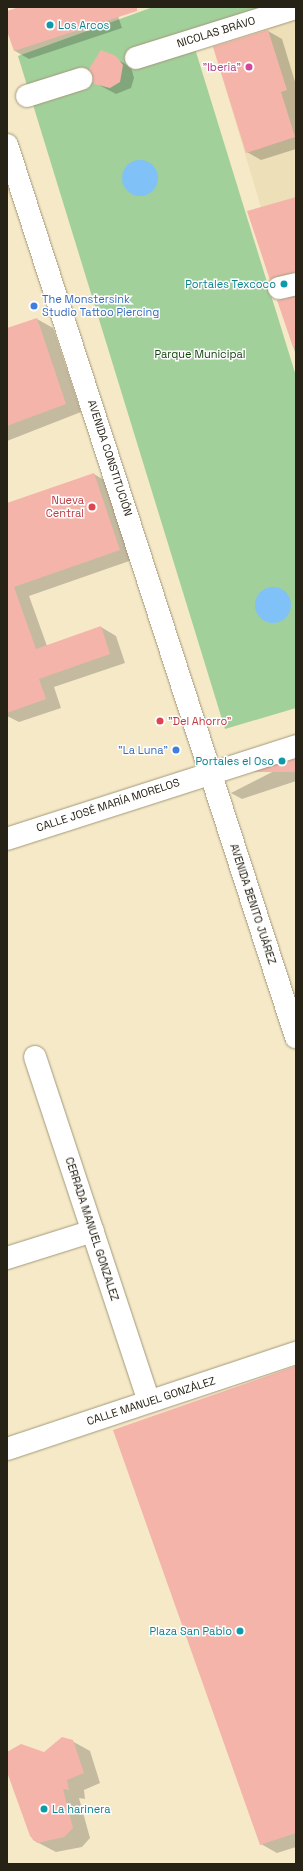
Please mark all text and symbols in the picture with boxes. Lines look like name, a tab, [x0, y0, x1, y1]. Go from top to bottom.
street label: NICOLAS BRÁVO	[175, 14, 257, 50]
place label: Los Arcos	[58, 18, 109, 32]
marker: Los Arcos	[45, 20, 55, 30]
place label: "Iberia"	[203, 60, 241, 74]
marker: "Iberia"	[244, 62, 254, 72]
place label: Portales Texcoco	[185, 277, 276, 291]
marker: Portales Texcoco	[279, 279, 289, 289]
place label: The Monstersink Studio Tattoo Piercing	[42, 293, 160, 319]
marker: The Monstersink Studio Tattoo Piercing	[29, 301, 39, 311]
park label: Parque Municipal	[155, 347, 245, 361]
street label: AVENIDA CONSTITUCIÓN	[85, 398, 135, 518]
place label: Nueva Central	[46, 494, 84, 520]
marker: Nueva Central	[87, 502, 97, 512]
place label: "Del Ahorro"	[168, 714, 232, 728]
marker: "Del Ahorro"	[155, 716, 165, 726]
place label: "La Luna"	[118, 743, 168, 757]
marker: "La Luna"	[171, 745, 181, 755]
place label: Portales el Oso	[195, 754, 274, 768]
marker: Portales el Oso	[277, 756, 287, 766]
street label: CALLE JOSÉ MARÍA MORELOS	[35, 776, 181, 834]
street label: AVENIDA BENITO JUÁREZ	[227, 842, 279, 966]
street label: CERRADA MANUEL GONZALEZ	[62, 1155, 122, 1303]
street label: CALLE MANUEL GONZÁLEZ	[85, 1374, 217, 1428]
place label: Plaza San Pablo	[149, 1624, 232, 1638]
marker: Plaza San Pablo	[235, 1626, 245, 1636]
place label: La harinera	[52, 1802, 111, 1816]
marker: La harinera	[39, 1804, 49, 1814]

